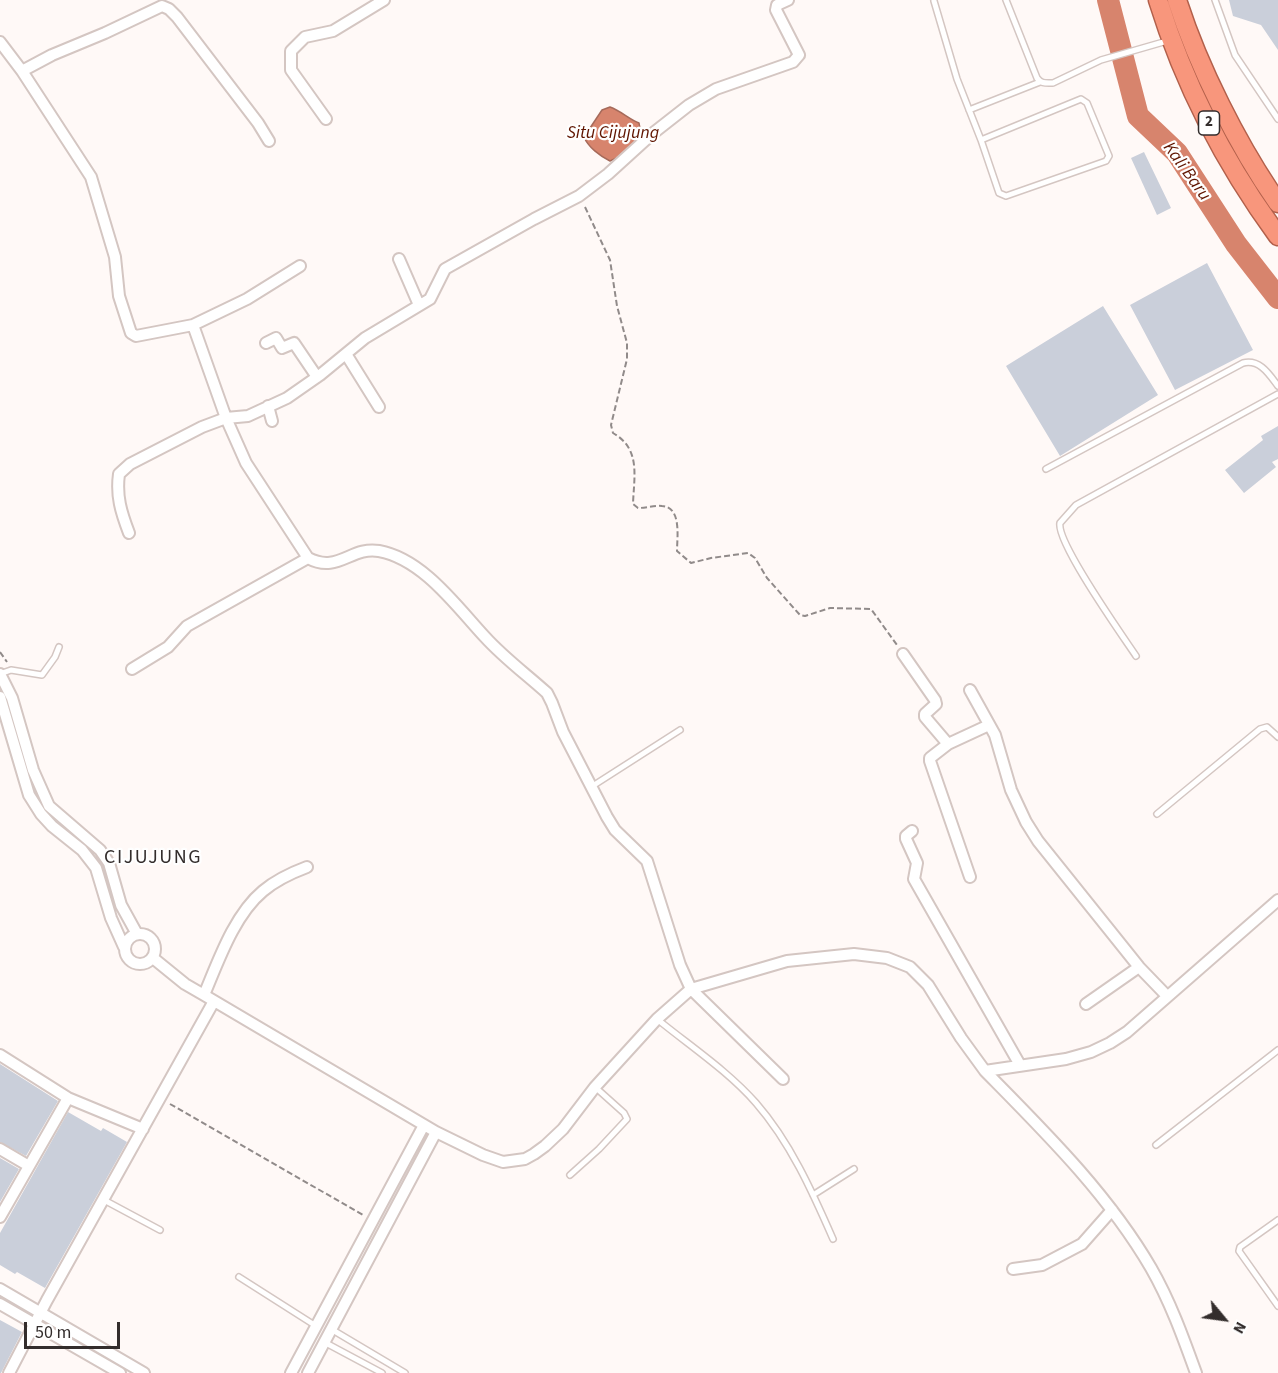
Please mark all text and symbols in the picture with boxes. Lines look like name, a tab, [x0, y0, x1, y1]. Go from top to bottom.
road number: 2	[1198, 111, 1220, 135]
water label: Situ Cijujung	[567, 123, 659, 145]
water label: Kali Baru	[1157, 138, 1215, 206]
district label: CIJUJUNG	[104, 847, 202, 871]
north arrow	[1194, 1289, 1254, 1349]
scale bar	[27, 1310, 123, 1348]
text: N	[1228, 1318, 1252, 1338]
text: 50 m	[35, 1320, 71, 1345]

